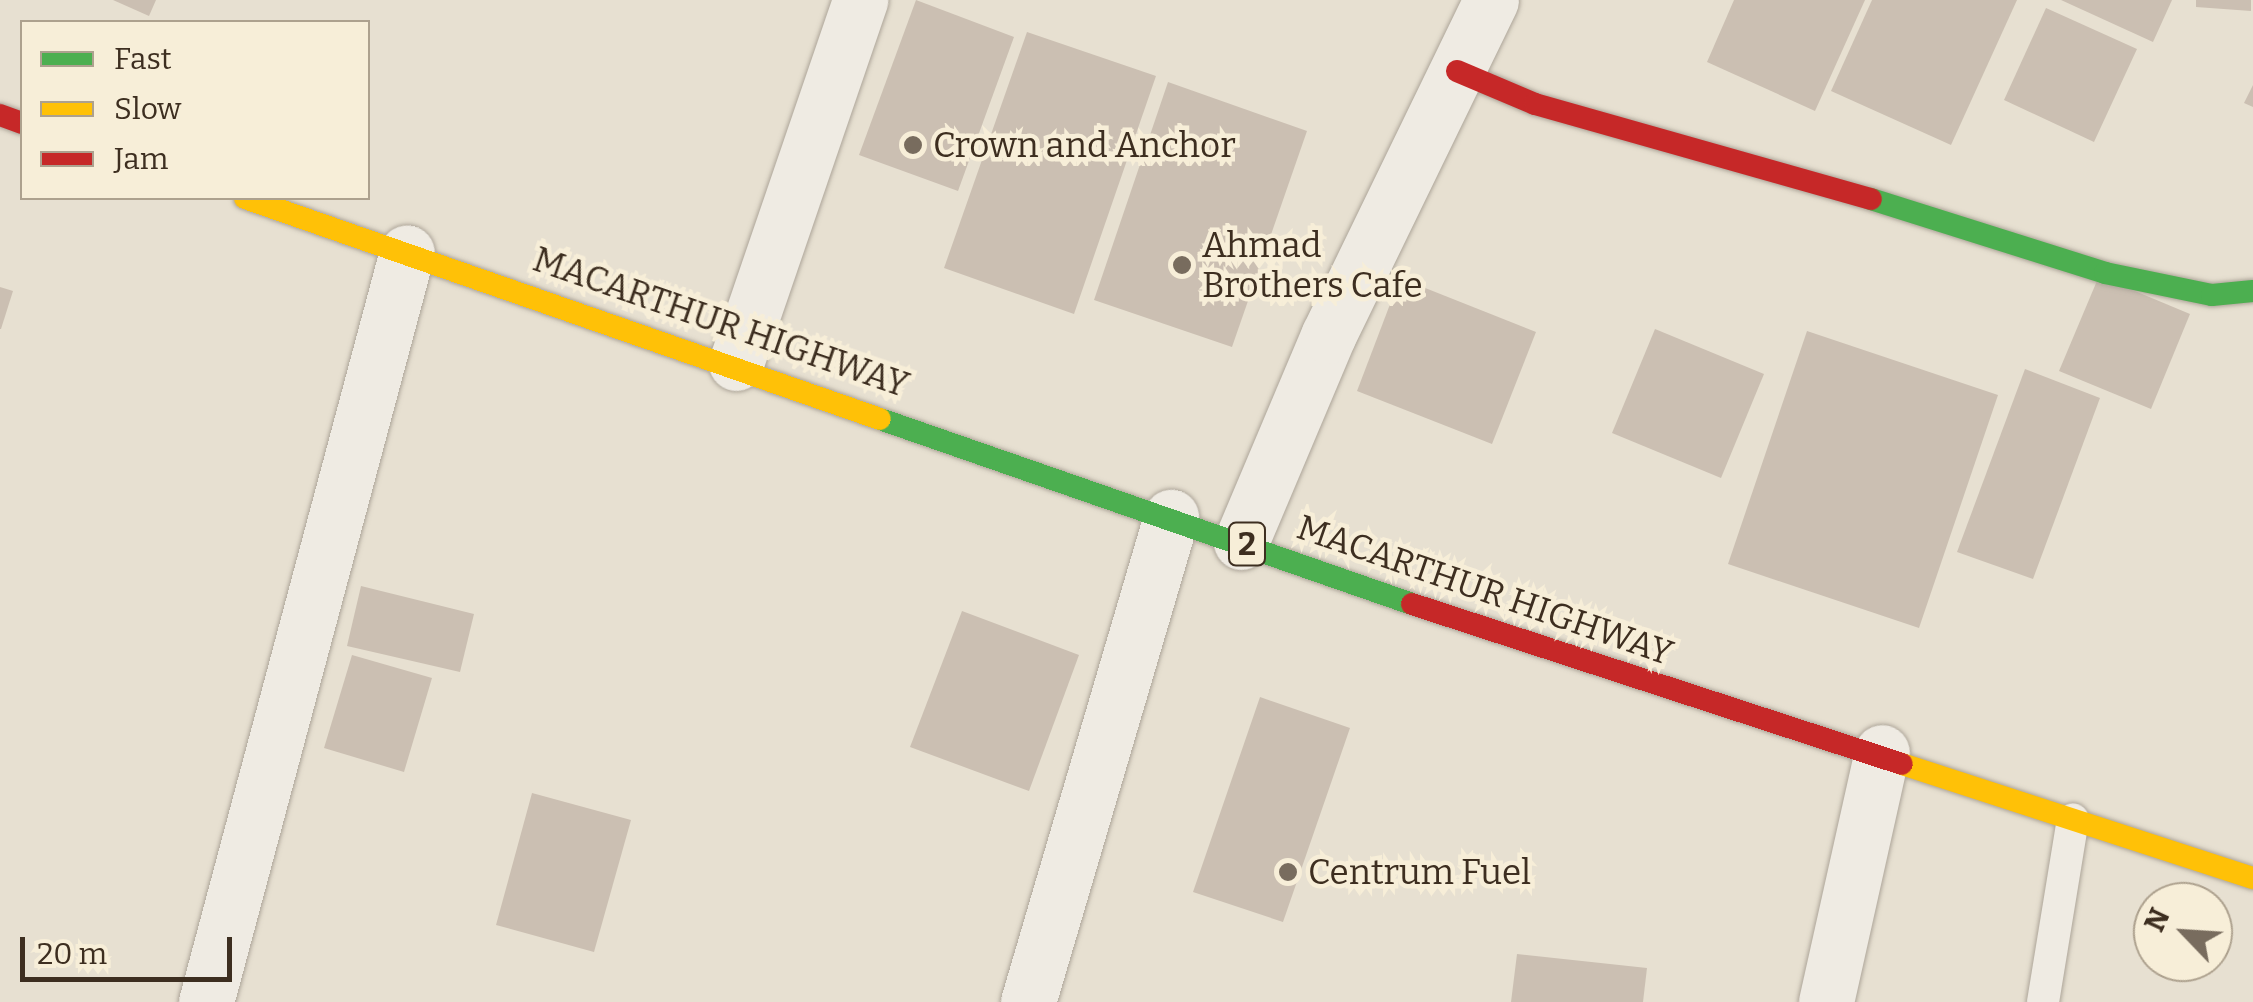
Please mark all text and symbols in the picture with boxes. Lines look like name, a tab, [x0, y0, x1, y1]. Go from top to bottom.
legend	[20, 20, 370, 200]
text: Fast	[114, 41, 172, 77]
text: Slow	[114, 91, 181, 127]
place label: Crown and Anchor	[933, 124, 1236, 166]
marker: Crown and Anchor	[902, 134, 924, 156]
text: Jam	[114, 141, 168, 177]
place label: Ahmad Brothers Cafe	[1202, 224, 1423, 306]
street label: MACARTHUR HIGHWAY	[528, 238, 914, 406]
marker: Ahmad Brothers Cafe	[1171, 254, 1193, 276]
street label: MACARTHUR HIGHWAY	[1292, 506, 1678, 674]
road number: 2	[1227, 517, 1267, 571]
place label: Centrum Fuel	[1308, 851, 1531, 893]
marker: Centrum Fuel	[1277, 861, 1299, 883]
north arrow	[2133, 882, 2233, 982]
text: N	[2138, 903, 2177, 937]
scale bar	[25, 917, 238, 979]
text: 20 m	[37, 936, 107, 972]

